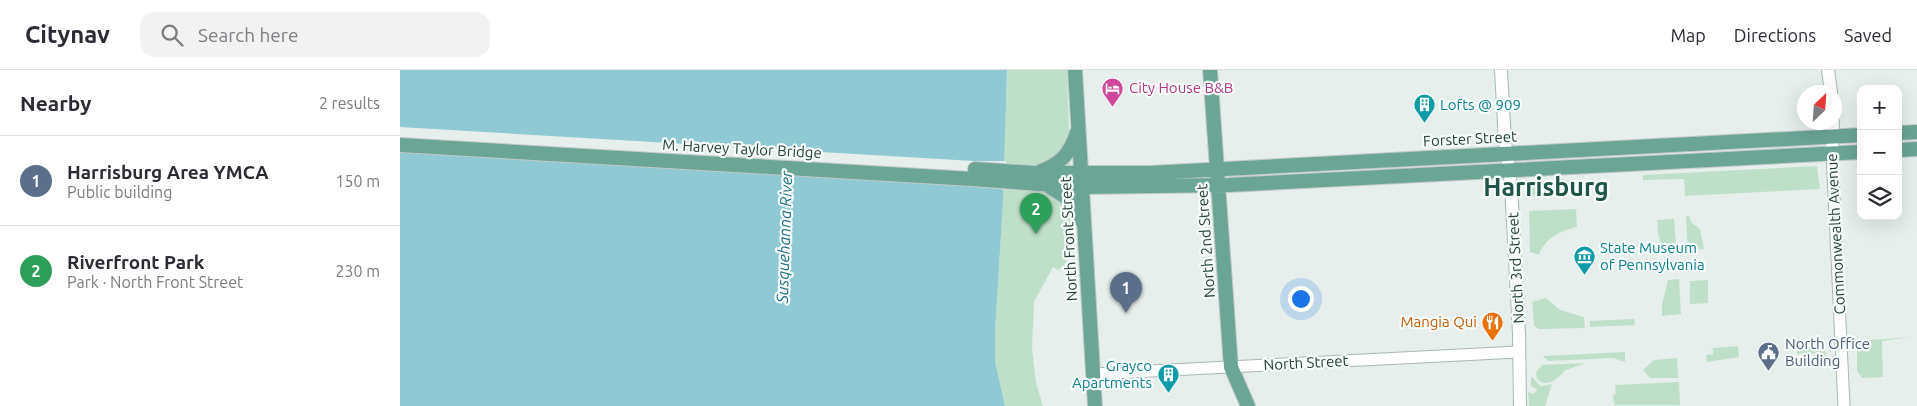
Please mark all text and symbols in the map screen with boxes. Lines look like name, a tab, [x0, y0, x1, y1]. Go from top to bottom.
search box	[140, 12, 490, 57]
text: Citynav	[25, 21, 110, 48]
icon: search	[158, 21, 186, 49]
text: Search here	[198, 24, 298, 46]
text: Map	[1670, 25, 1706, 45]
text: Directions	[1734, 25, 1816, 45]
text: Saved	[1844, 25, 1892, 45]
hotel icon: City House B&B	[1101, 76, 1125, 107]
place label: City House B&B	[1129, 79, 1233, 96]
north arrow	[1797, 85, 1842, 130]
map controls	[1857, 85, 1902, 220]
button: +	[1857, 85, 1902, 130]
text: Nearby	[20, 91, 91, 115]
building icon: Lofts @ 909	[1412, 93, 1436, 124]
text: 2 results	[319, 94, 380, 112]
place label: Lofts @ 909	[1440, 96, 1521, 113]
street label: Forster Street	[1423, 128, 1517, 149]
button: −	[1857, 130, 1902, 175]
street label: M. Harvey Taylor Bridge	[662, 136, 822, 161]
street label: Commonwealth Avenue	[1823, 153, 1848, 315]
text: Harrisburg Area YMCA	[67, 161, 269, 183]
water label: Susquehanna River	[773, 170, 795, 304]
text: 1	[31, 172, 41, 190]
text: 150 m	[335, 172, 380, 190]
district label: Harrisburg	[1483, 173, 1609, 201]
button: layers	[1857, 175, 1902, 220]
street label: North Front Street	[1057, 176, 1080, 302]
text: Public building	[67, 183, 172, 201]
street label: North 2nd Street	[1193, 183, 1218, 299]
pin: 2	[1020, 193, 1052, 234]
street label: North 3rd Street	[1504, 212, 1527, 324]
place label: State Museum of Pennsylvania	[1600, 239, 1705, 273]
museum icon: State Museum of Pennsylvania	[1572, 245, 1596, 276]
text: Riverfront Park	[67, 251, 204, 273]
text: 2	[31, 262, 41, 280]
text: 230 m	[335, 262, 380, 280]
pin: 1	[1110, 272, 1142, 313]
text: Park · North Front Street	[67, 273, 243, 291]
your location	[1288, 286, 1314, 312]
restaurant icon: Mangia Qui	[1481, 310, 1505, 341]
place label: Mangia Qui	[1400, 313, 1477, 330]
place label: North Office Building	[1785, 335, 1870, 369]
public building icon: North Office Building	[1757, 341, 1781, 372]
street label: North Street	[1263, 352, 1349, 373]
place label: Grayco Apartments	[1072, 357, 1152, 391]
building icon: Grayco Apartments	[1156, 363, 1180, 394]

